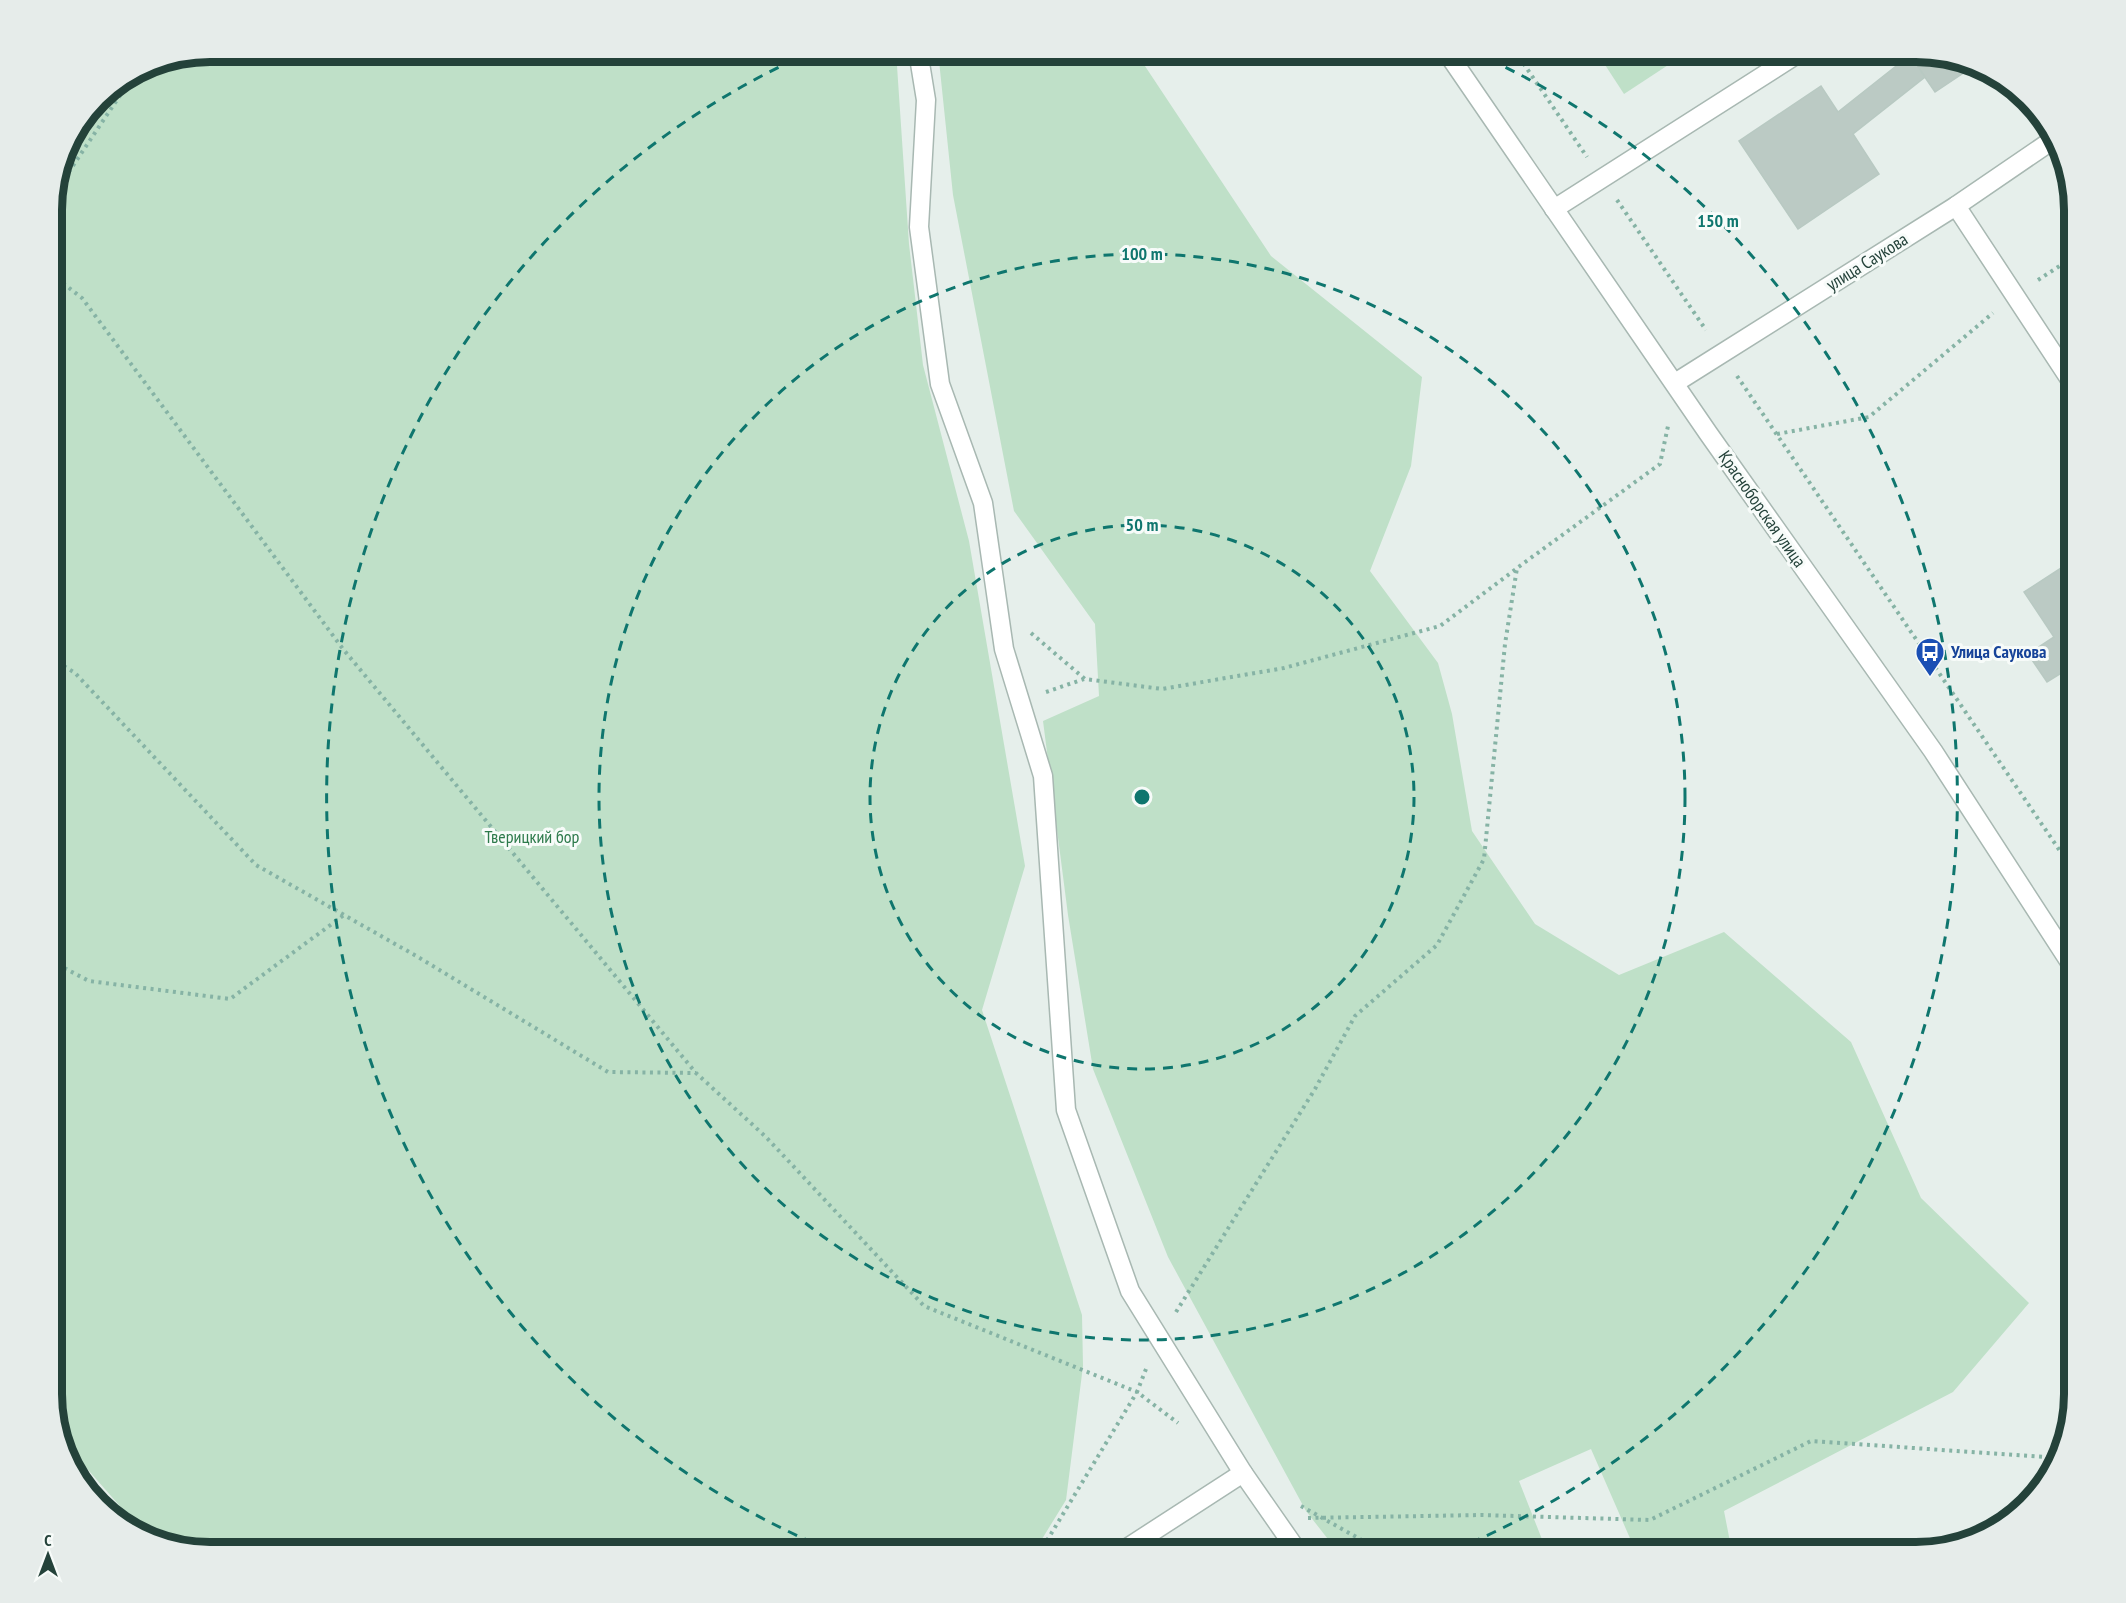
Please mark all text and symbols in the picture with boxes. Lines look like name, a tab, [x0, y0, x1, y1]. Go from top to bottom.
text: 150 m	[1697, 209, 1739, 232]
street label: улица Саукова	[1822, 227, 1912, 296]
text: 100 m	[1121, 242, 1163, 265]
street label: Красноборская улица	[1714, 446, 1811, 572]
text: 50 m	[1126, 513, 1158, 536]
bus stop icon: Улица Саукова	[1914, 636, 1946, 678]
place label: Улица Саукова	[1950, 640, 2046, 663]
centre of rings	[1132, 787, 1152, 807]
park label: Тверицкий бор	[485, 825, 580, 848]
north arrow	[18, 1525, 78, 1585]
text: С	[44, 1530, 52, 1550]

